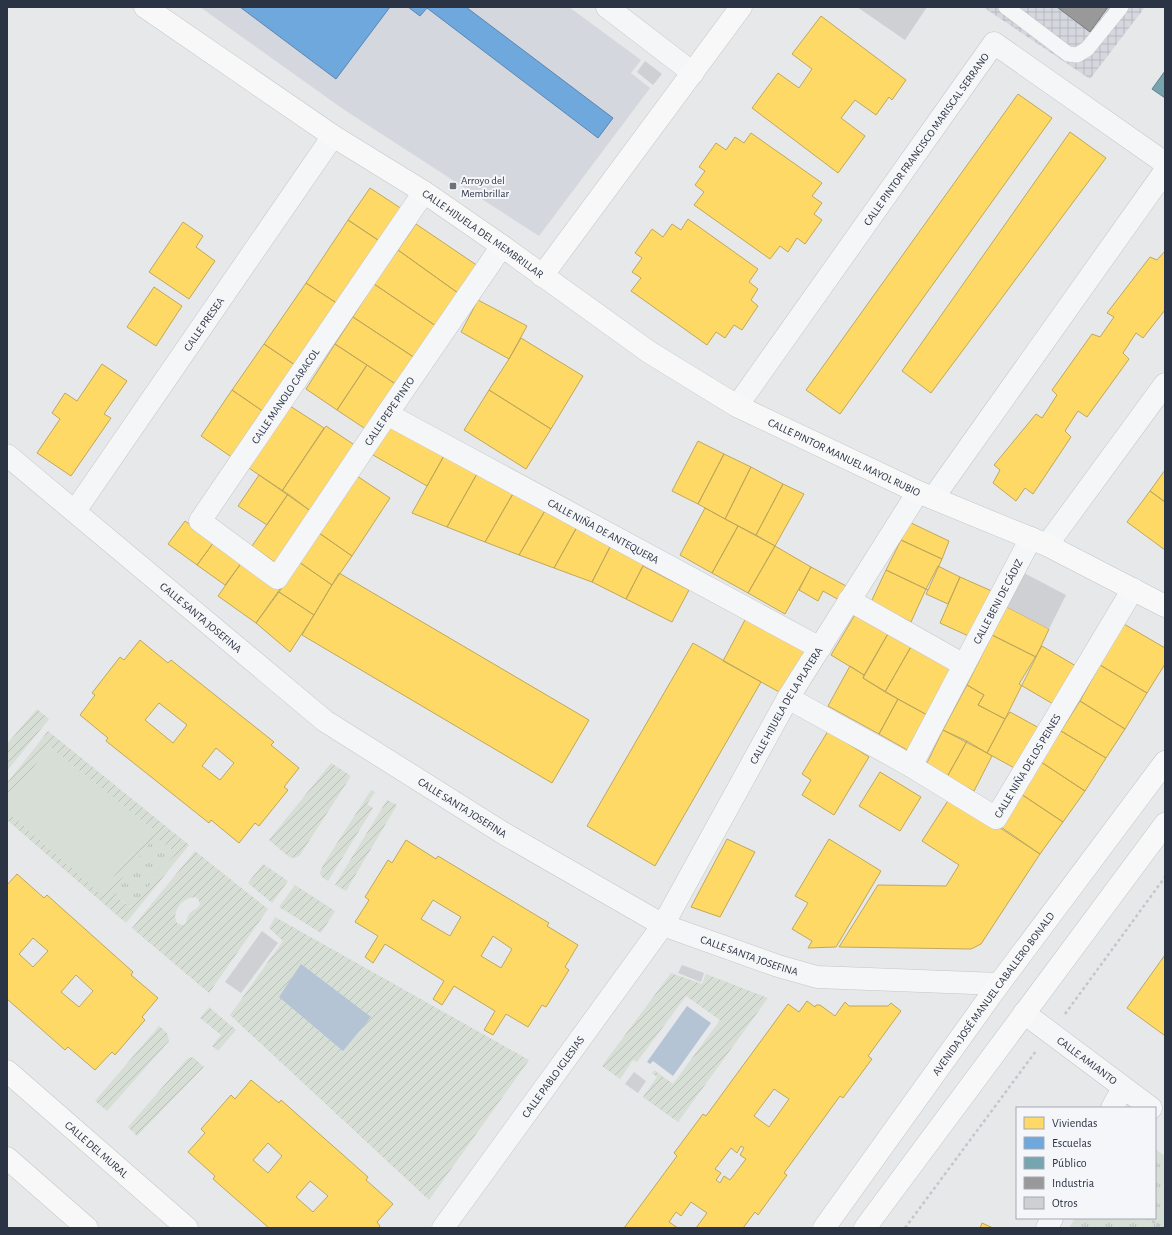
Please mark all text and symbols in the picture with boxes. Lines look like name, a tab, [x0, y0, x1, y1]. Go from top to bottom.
street label: CALLE PINTOR FRANCISCO MARISCAL SERRANO	[862, 51, 991, 228]
place label: Arroyo del Membrillar	[461, 175, 509, 199]
marker: Arroyo del Membrillar	[448, 181, 458, 191]
street label: CALLE HIJUELA DEL MEMBRILLAR	[420, 188, 545, 280]
street label: CALLE PRESEA	[182, 295, 227, 353]
street label: CALLE MANOLO CARACOL	[249, 346, 322, 446]
street label: CALLE PEPE PINTO	[363, 375, 417, 448]
street label: CALLE PINTOR MANUEL MAYOL RUBIO	[766, 417, 922, 498]
street label: CALLE NIÑA DE ANTEQUERA	[546, 497, 661, 566]
street label: CALLE BENI DE CÁDIZ	[971, 557, 1025, 646]
street label: CALLE SANTA JOSEFINA	[158, 581, 244, 655]
street label: CALLE HIJUELA DE LA PLATERA	[748, 645, 825, 766]
street label: CALLE NIÑA DE LOS PEINES	[992, 712, 1063, 820]
street label: CALLE SANTA JOSEFINA	[416, 776, 509, 840]
street label: AVENIDA JOSÉ MANUEL CABALLERO BONALD	[930, 910, 1057, 1078]
street label: CALLE SANTA JOSEFINA	[699, 934, 800, 978]
street label: CALLE PABLO IGLESIAS	[520, 1034, 586, 1120]
street label: CALLE AMIANTO	[1055, 1035, 1119, 1087]
legend	[1016, 1107, 1156, 1219]
text: Viviendas	[1052, 1117, 1098, 1129]
street label: CALLE DEL MURAL	[63, 1119, 130, 1180]
text: Escuelas	[1052, 1137, 1091, 1149]
text: Público	[1052, 1157, 1087, 1169]
text: Industria	[1052, 1177, 1095, 1189]
text: Otros	[1052, 1197, 1078, 1209]

